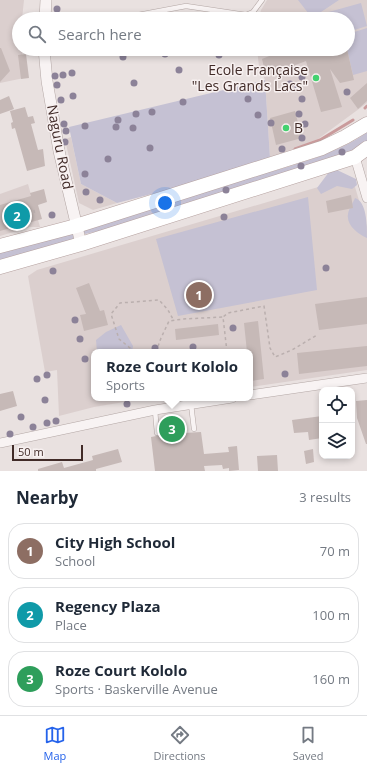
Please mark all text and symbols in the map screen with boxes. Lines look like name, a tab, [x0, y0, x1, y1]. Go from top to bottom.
search box	[12, 12, 355, 56]
icon: search	[26, 23, 48, 45]
text: Search here	[58, 24, 142, 44]
place label: Ecole Française "Les Grands Lacs"	[192, 60, 308, 95]
marker: Ecole Française "Les Grands Lacs"	[311, 73, 321, 83]
street label: Naguru Road	[43, 103, 78, 191]
place label: B	[294, 118, 303, 137]
marker: B	[281, 123, 291, 133]
your location	[155, 193, 175, 213]
pin: 2	[4, 201, 30, 231]
pin: 1	[186, 280, 212, 310]
popup	[91, 349, 253, 401]
text: Roze Court Kololo	[106, 356, 238, 376]
text: Sports	[106, 376, 145, 394]
map controls	[319, 387, 355, 459]
button: locate	[319, 387, 355, 423]
pin: 3	[159, 414, 185, 444]
button: layers	[319, 423, 355, 459]
scale bar	[12, 443, 83, 462]
text: 50 m	[18, 444, 44, 459]
text: Nearby	[16, 486, 78, 509]
text: 3 results	[299, 488, 351, 506]
text: City High School	[55, 532, 175, 552]
text: 1	[26, 542, 34, 560]
text: 70 m	[320, 542, 350, 560]
text: School	[55, 552, 95, 570]
text: Regency Plaza	[55, 596, 161, 616]
text: 2	[26, 606, 34, 624]
text: 100 m	[312, 606, 350, 624]
text: Place	[55, 616, 87, 634]
text: Roze Court Kololo	[55, 660, 187, 680]
text: 3	[26, 670, 34, 688]
text: 160 m	[312, 670, 350, 688]
text: Sports · Baskerville Avenue	[55, 680, 218, 698]
tab: Map	[44, 724, 66, 763]
tab: Directions	[154, 724, 206, 763]
tab: Saved	[293, 724, 323, 763]

